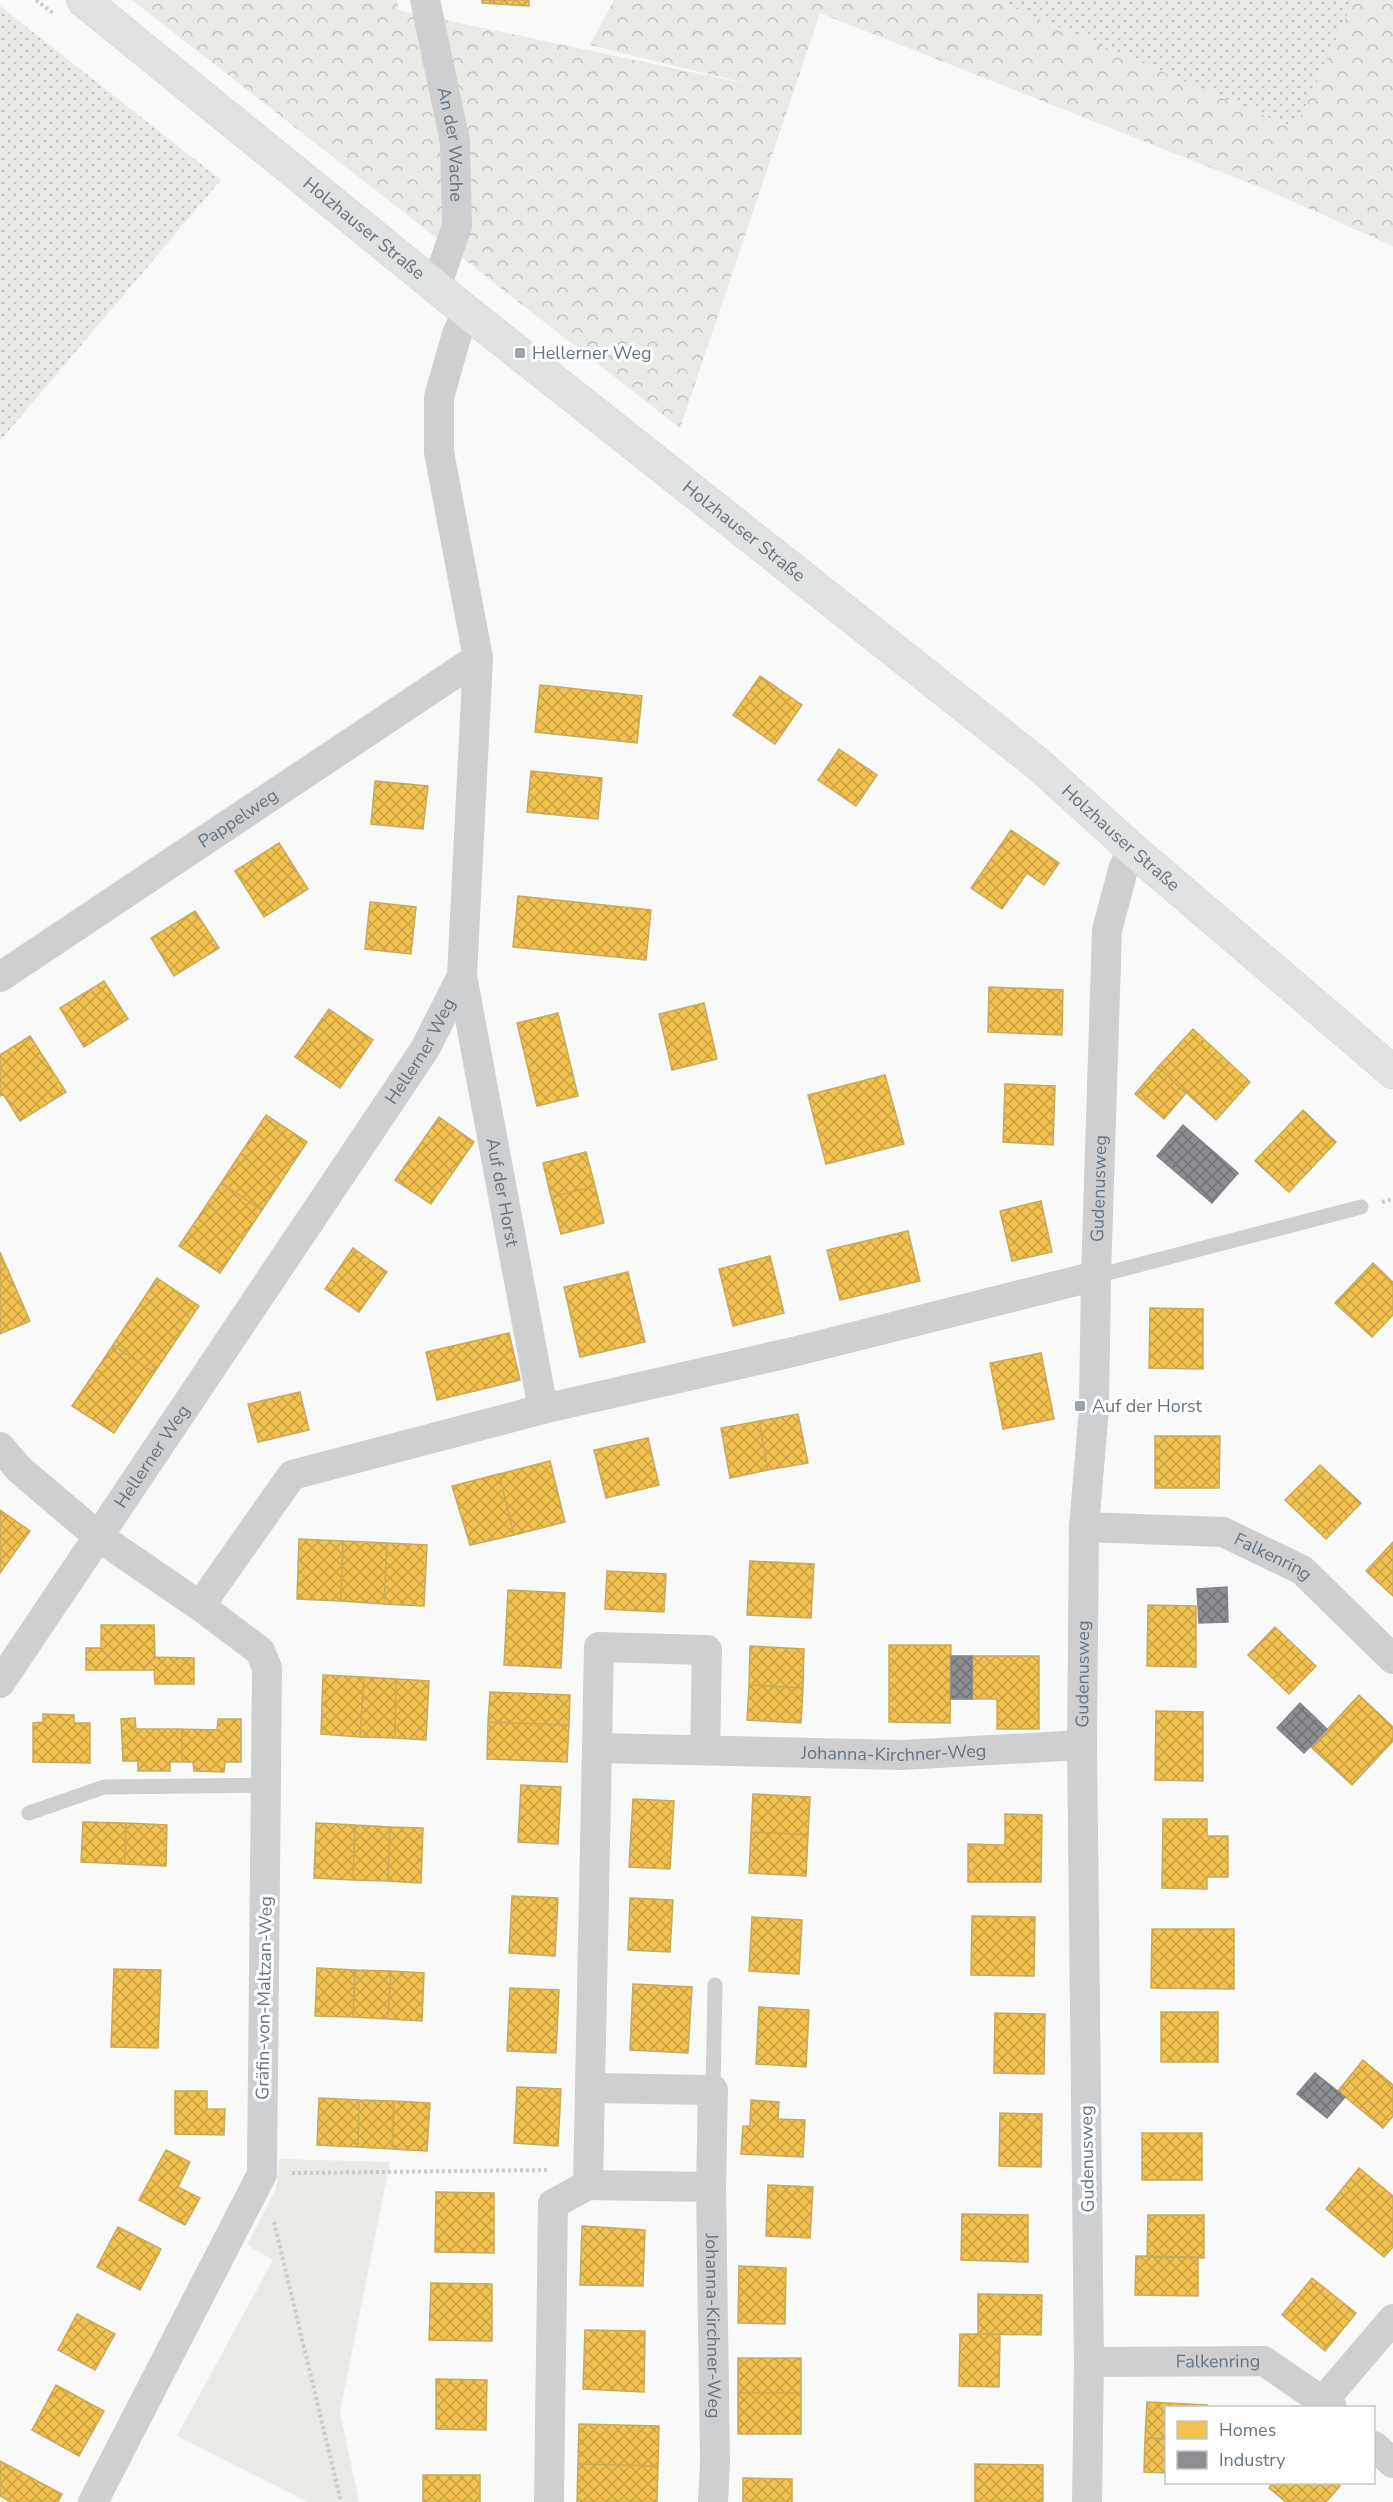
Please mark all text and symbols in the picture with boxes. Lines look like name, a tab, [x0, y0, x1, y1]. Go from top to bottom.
street label: An der Wache	[432, 85, 468, 202]
street label: Holzhauser Straße	[298, 171, 430, 285]
place label: Hellerner Weg	[532, 341, 652, 365]
marker: Hellerner Weg	[513, 346, 527, 360]
street label: Holzhauser Straße	[677, 475, 810, 587]
street label: Holzhauser Straße	[1056, 779, 1185, 897]
street label: Pappelweg	[193, 783, 283, 854]
street label: Hellerner Weg	[379, 994, 461, 1109]
street label: Gudenusweg	[1085, 1135, 1112, 1243]
street label: Auf der Horst	[481, 1136, 524, 1249]
place label: Auf der Horst	[1092, 1394, 1203, 1418]
marker: Auf der Horst	[1073, 1399, 1087, 1413]
street label: Hellerner Weg	[109, 1400, 195, 1513]
street label: Falkenring	[1230, 1527, 1318, 1586]
street label: Gudenusweg	[1070, 1620, 1095, 1728]
street label: Johanna-Kirchner-Weg	[800, 1738, 987, 1767]
street label: Gräfin-von-Maltzan-Weg	[250, 1896, 278, 2100]
street label: Gudenusweg	[1074, 2105, 1100, 2213]
street label: Johanna-Kirchner-Weg	[700, 2232, 726, 2419]
street label: Falkenring	[1176, 2349, 1260, 2374]
legend	[1165, 2406, 1375, 2484]
text: Homes	[1219, 2418, 1276, 2442]
text: Industry	[1219, 2448, 1286, 2472]

